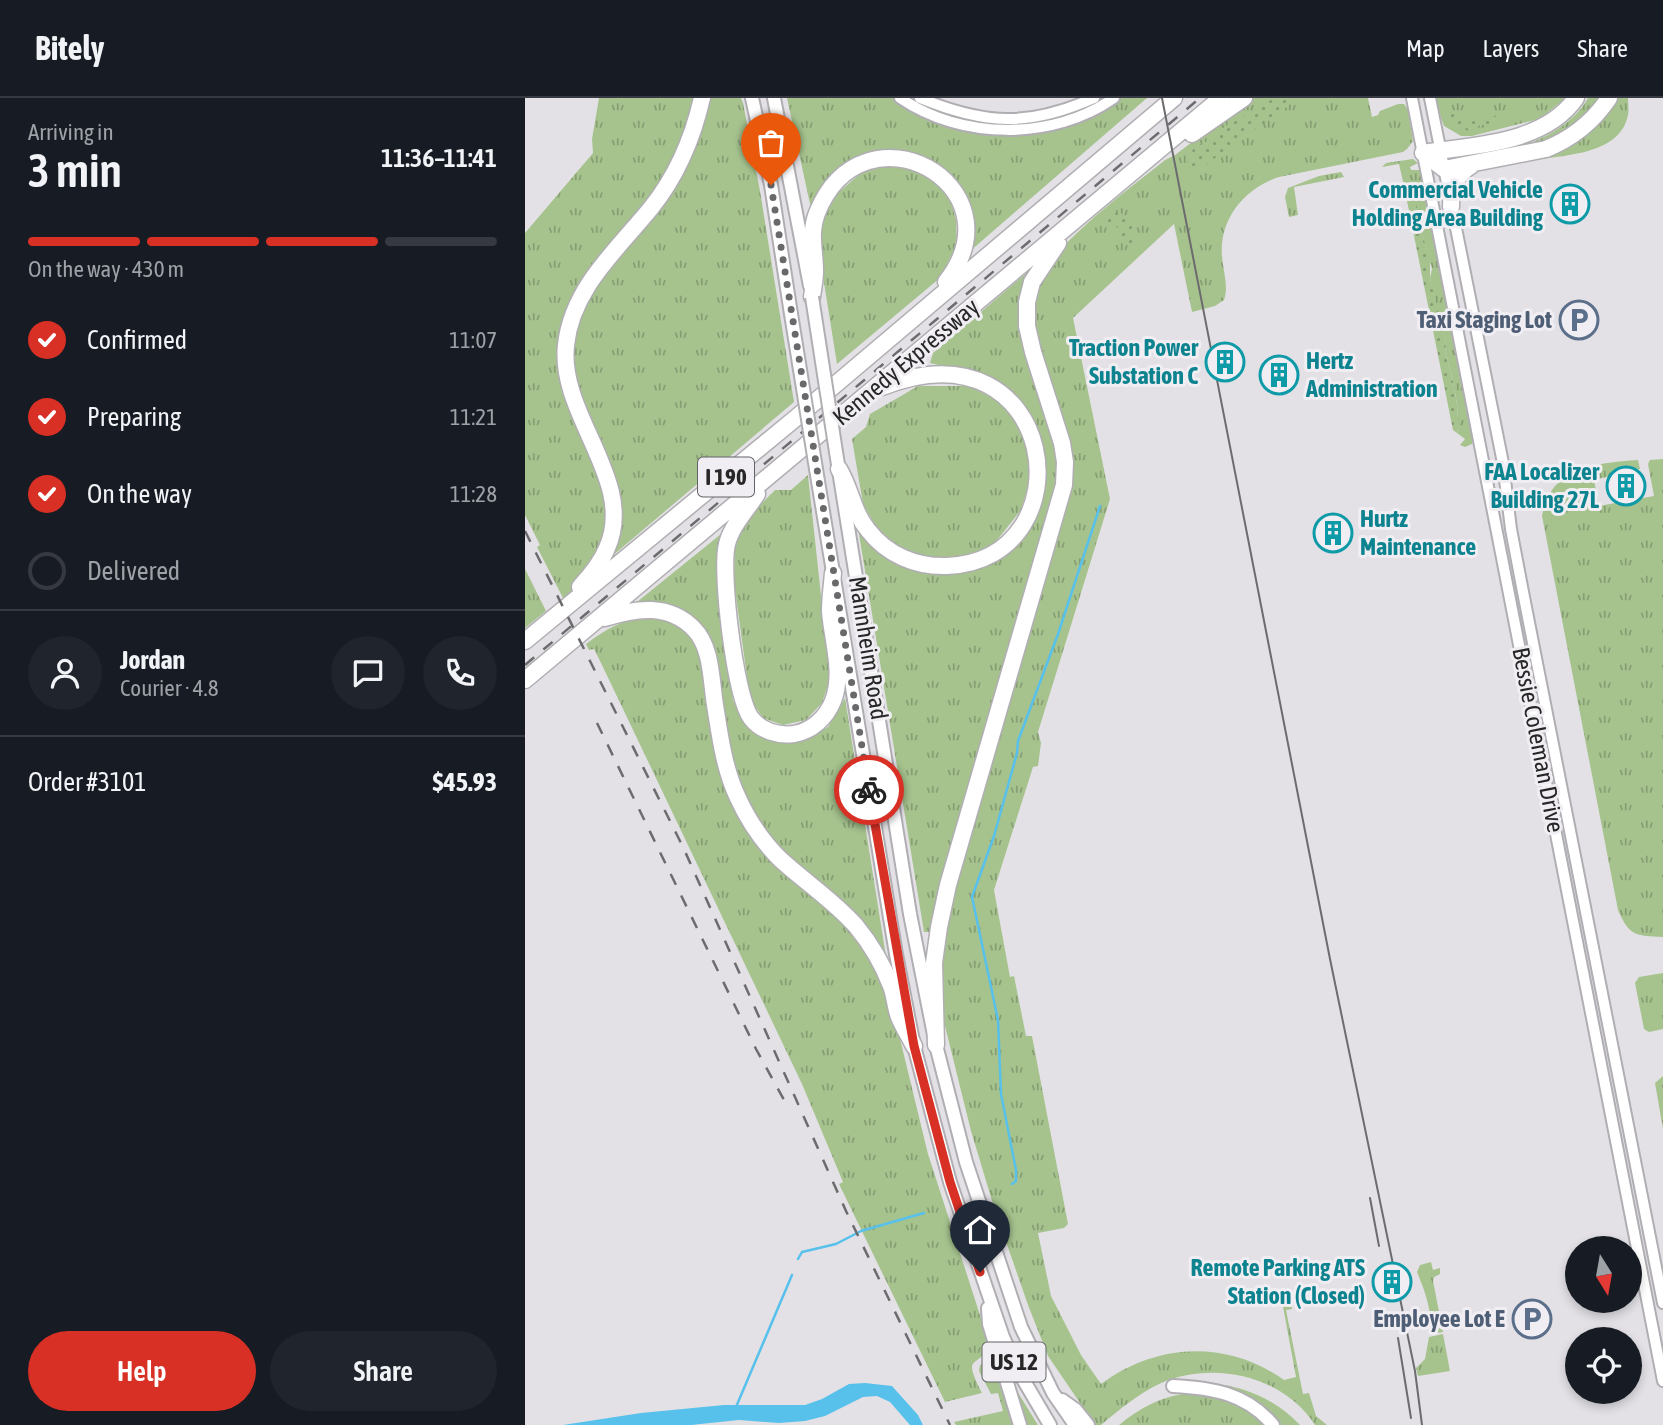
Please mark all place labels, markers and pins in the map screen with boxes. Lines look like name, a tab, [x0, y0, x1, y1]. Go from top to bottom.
pin	[741, 113, 801, 185]
place label: Commercial Vehicle Holding Area Building	[1352, 176, 1544, 231]
building icon: Commercial Vehicle Holding Area Building	[1549, 183, 1591, 225]
parking icon: Taxi Staging Lot	[1558, 299, 1600, 341]
place label: Taxi Staging Lot	[1417, 306, 1552, 333]
place label: Traction Power Substation C	[1069, 334, 1199, 389]
building icon: Traction Power Substation C	[1204, 341, 1246, 383]
place label: Hertz Administration	[1305, 347, 1438, 402]
building icon: Hertz Administration	[1258, 354, 1300, 396]
place label: FAA Localizer Building 27L	[1484, 458, 1600, 513]
building icon: FAA Localizer Building 27L	[1605, 465, 1647, 507]
place label: Hurtz Maintenance	[1360, 505, 1476, 560]
building icon: Hurtz Maintenance	[1312, 512, 1354, 554]
pin	[950, 1200, 1010, 1272]
place label: Remote Parking ATS Station (Closed)	[1191, 1254, 1365, 1309]
building icon: Remote Parking ATS Station (Closed)	[1371, 1261, 1413, 1303]
parking icon: Employee Lot E	[1511, 1298, 1553, 1340]
place label: Employee Lot E	[1373, 1305, 1505, 1332]

